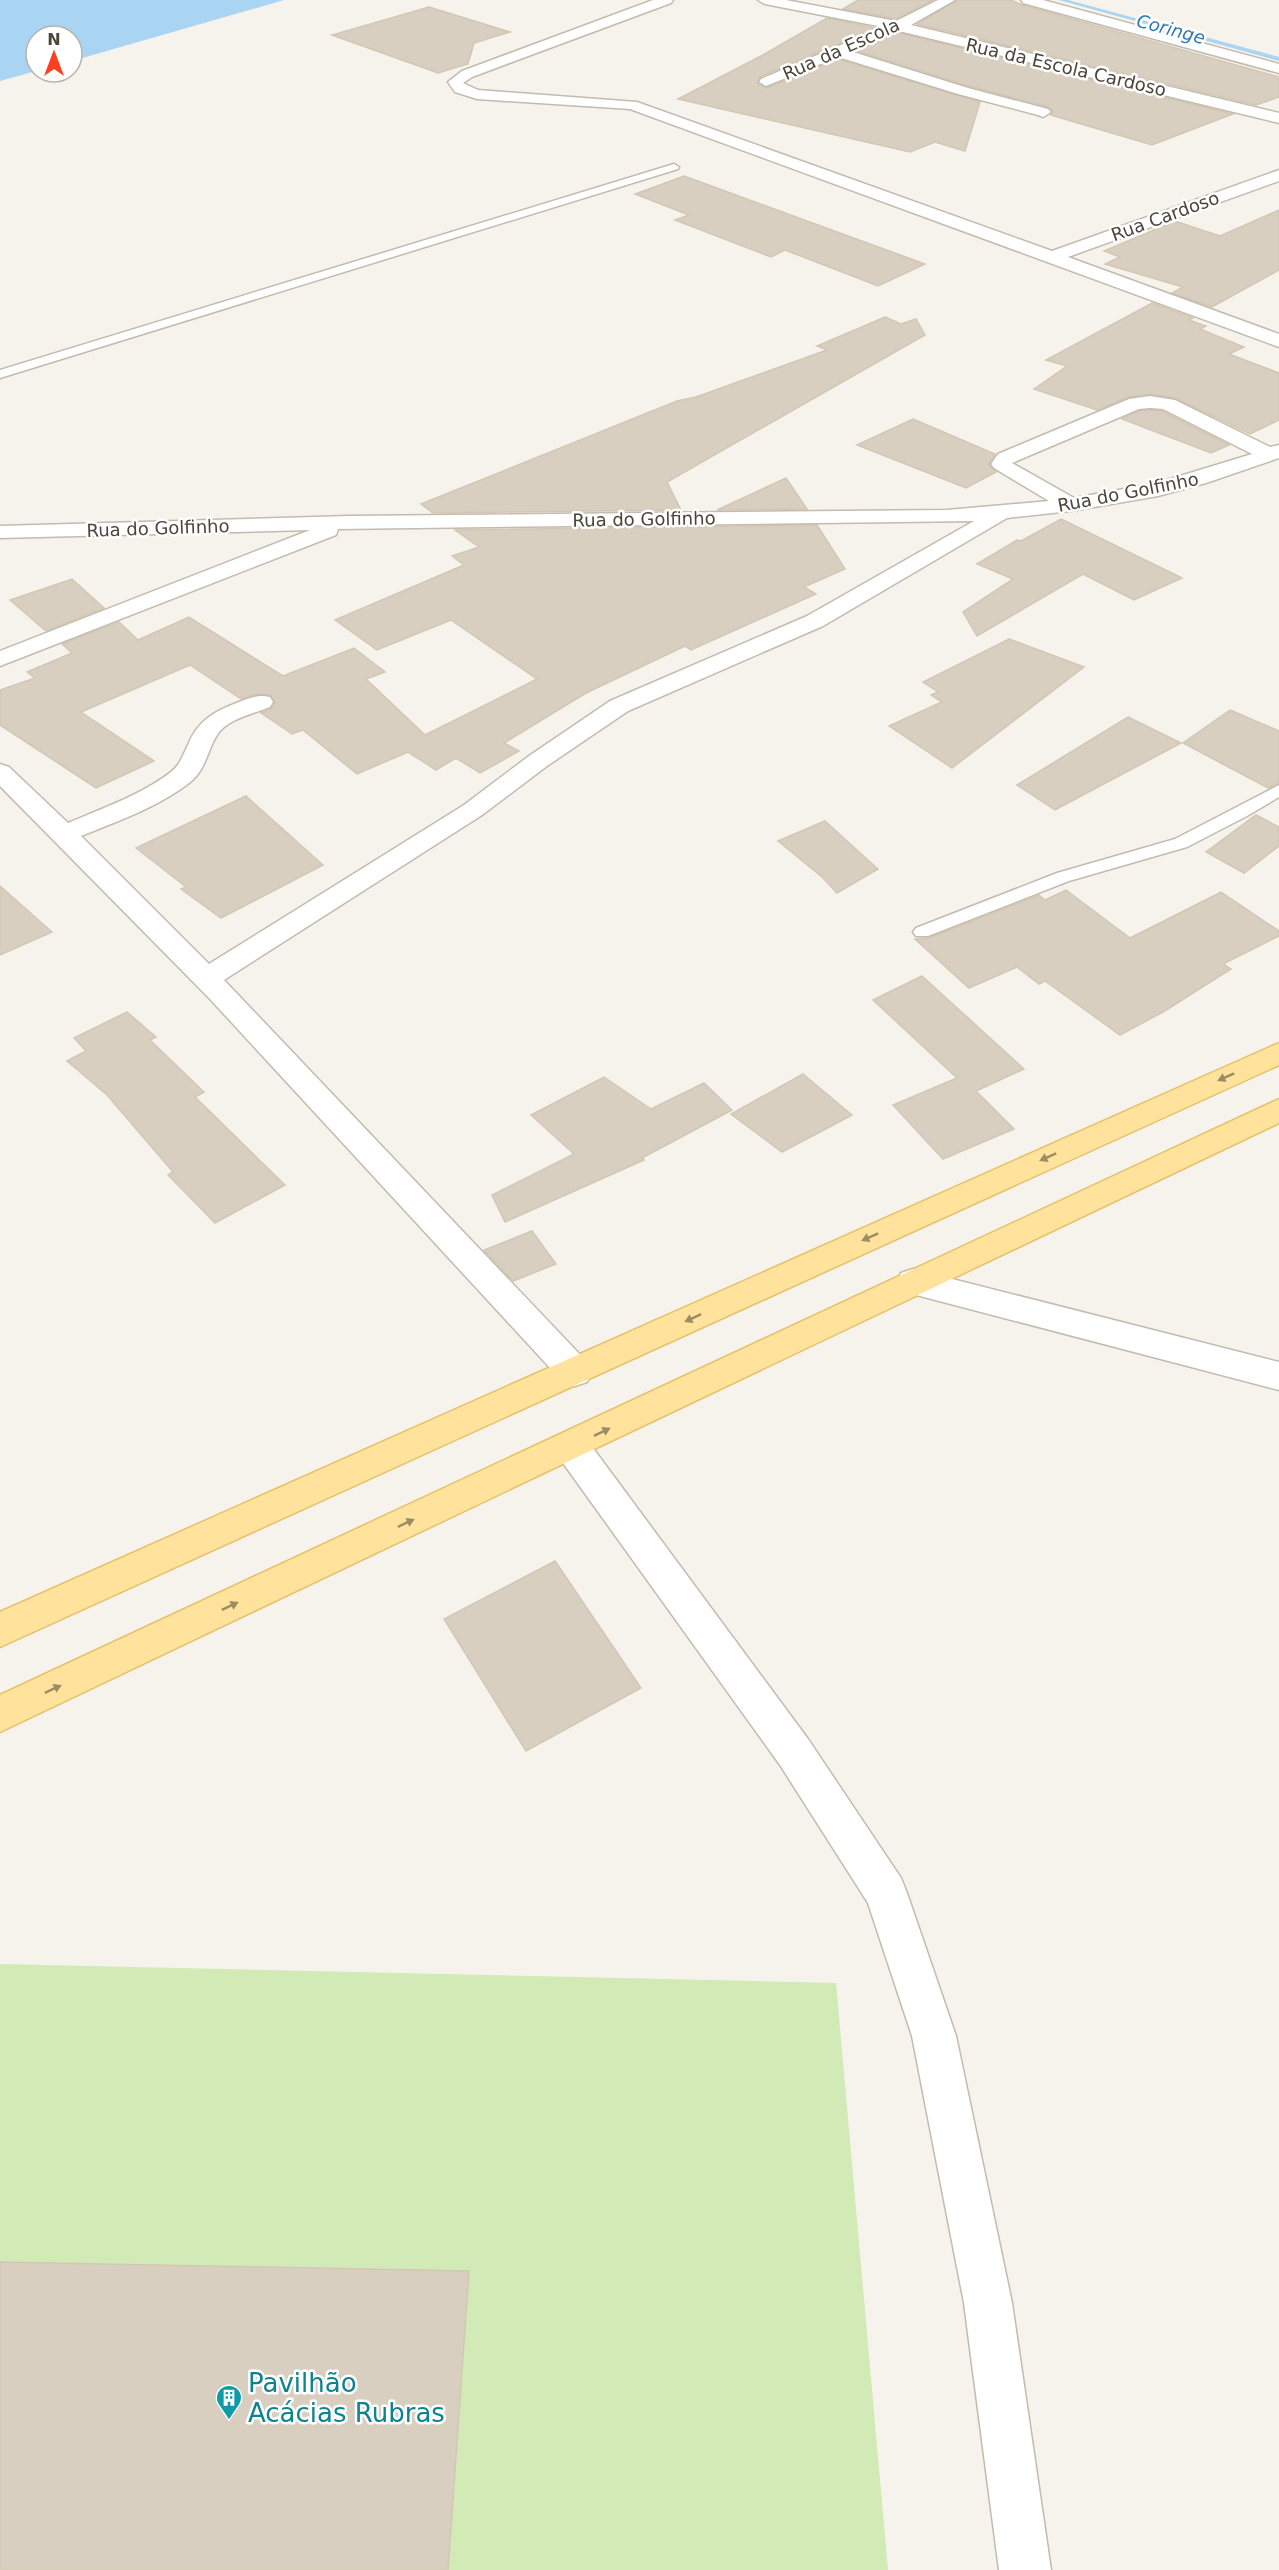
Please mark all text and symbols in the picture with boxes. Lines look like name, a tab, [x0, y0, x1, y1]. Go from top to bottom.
water label: Coringe	[1135, 10, 1207, 48]
street label: Rua da Escola	[779, 14, 903, 84]
north arrow	[24, 24, 84, 84]
text: N	[47, 30, 61, 49]
street label: Rua da Escola Cardoso	[964, 34, 1168, 100]
street label: Rua Cardoso	[1108, 187, 1222, 245]
street label: Rua do Golfinho	[1056, 468, 1200, 516]
street label: Rua do Golfinho	[572, 507, 716, 531]
street label: Rua do Golfinho	[86, 515, 230, 541]
one-way arrow	[1216, 1072, 1234, 1082]
one-way arrow	[1038, 1152, 1056, 1162]
one-way arrow	[861, 1233, 879, 1242]
one-way arrow	[684, 1314, 701, 1323]
one-way arrow	[593, 1427, 610, 1436]
one-way arrow	[398, 1519, 415, 1528]
one-way arrow	[221, 1602, 238, 1611]
one-way arrow	[44, 1684, 62, 1694]
place label: Pavilhão Acácias Rubras	[248, 2368, 445, 2428]
building icon: Pavilhão Acácias Rubras	[214, 2383, 244, 2421]

